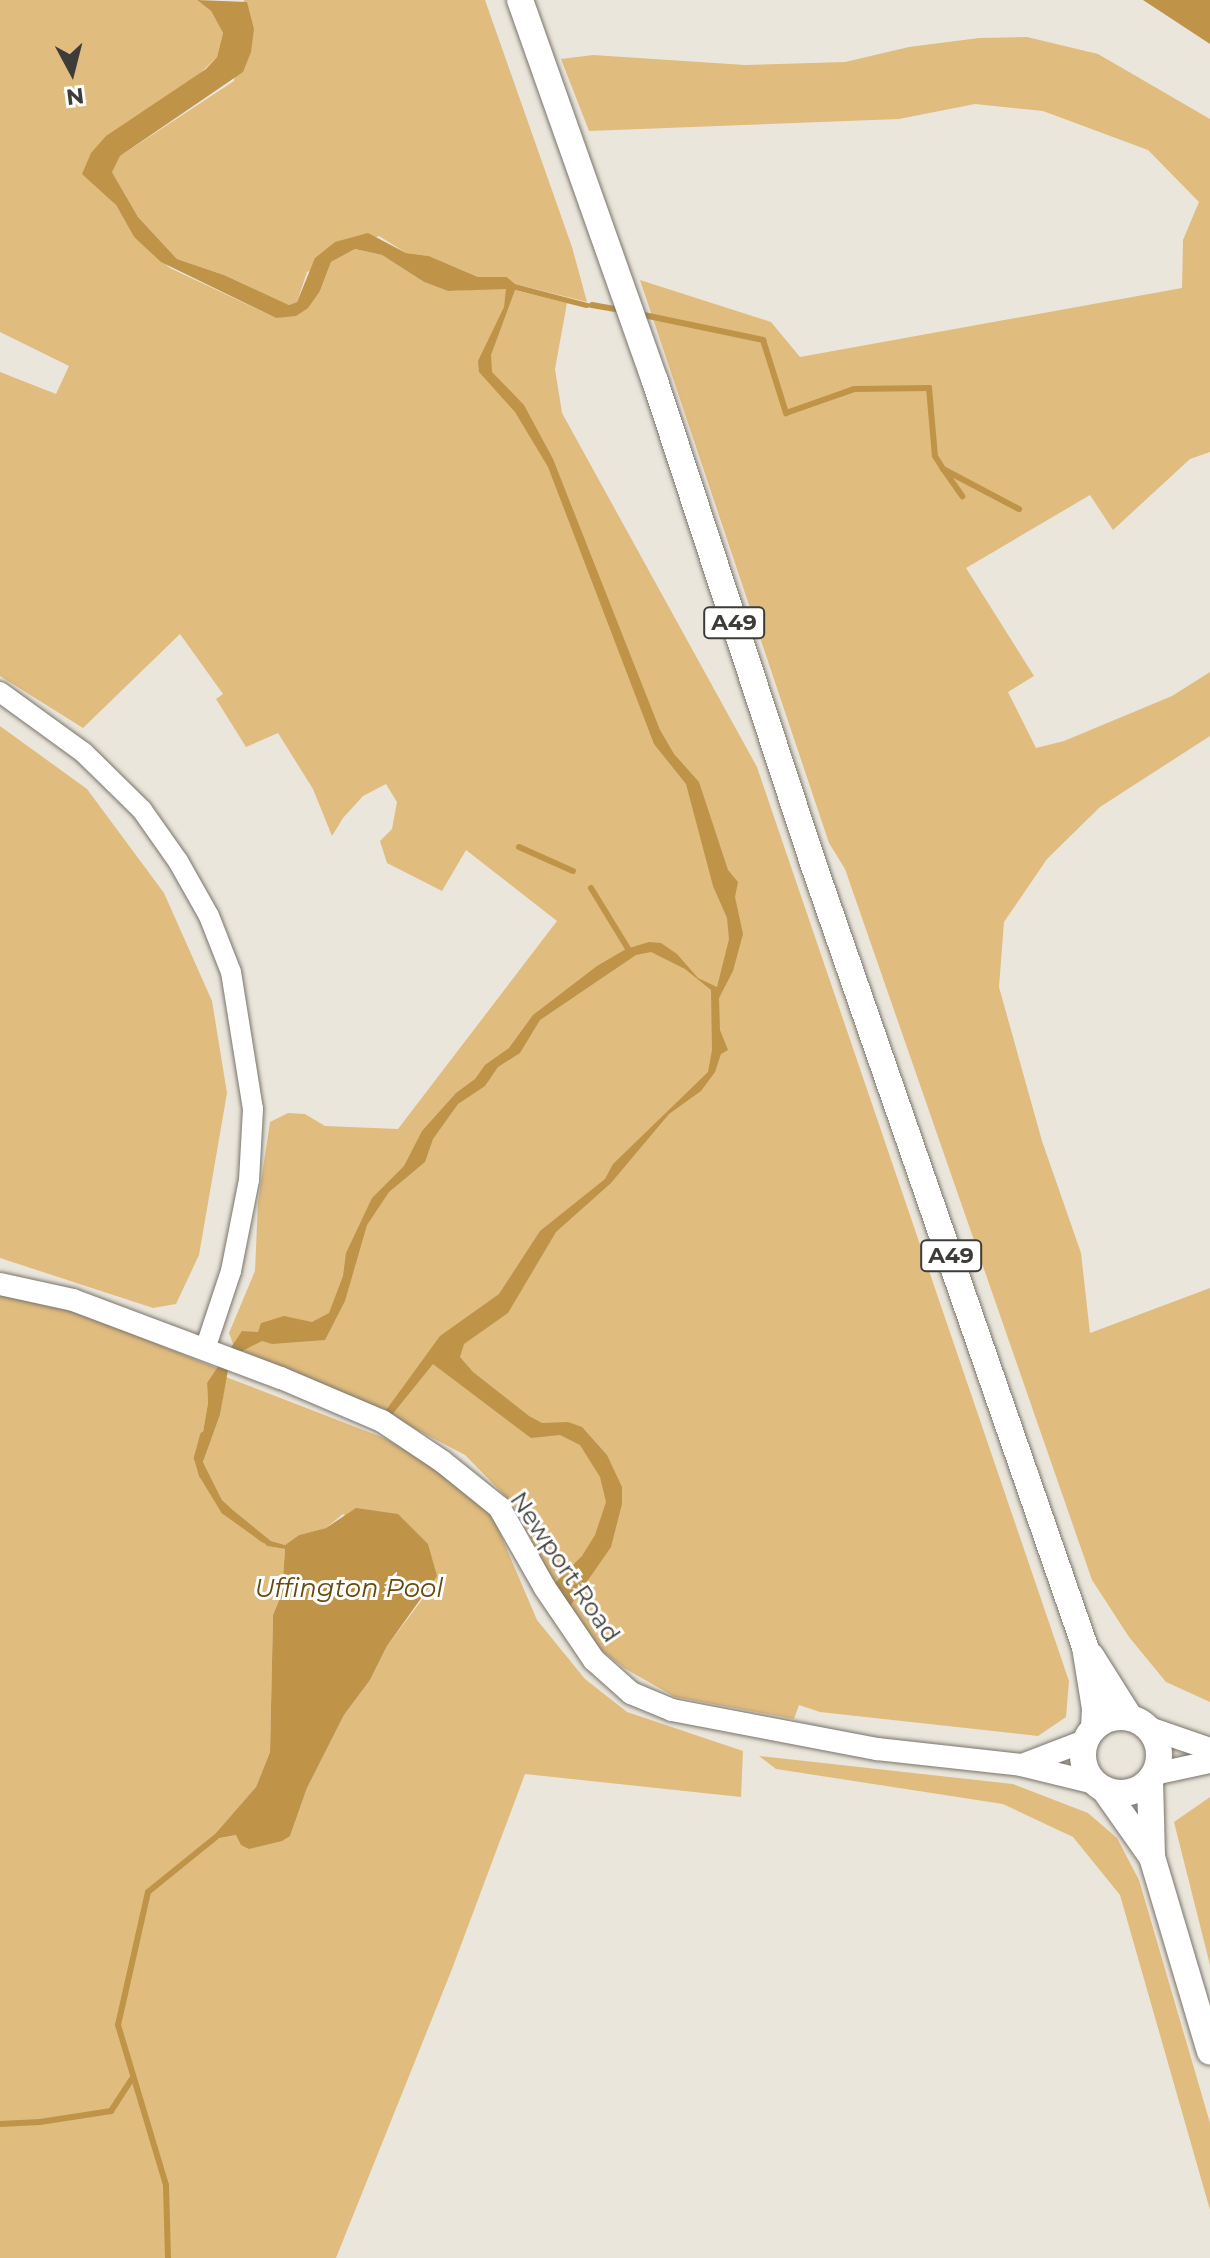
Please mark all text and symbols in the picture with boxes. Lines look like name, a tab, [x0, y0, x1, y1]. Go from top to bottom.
north arrow	[32, 32, 112, 112]
text: N	[65, 82, 85, 111]
road number: A49	[702, 605, 766, 641]
road number: A49	[919, 1238, 983, 1274]
street label: Newport Road	[504, 1486, 626, 1648]
water label: Uffington Pool	[255, 1573, 443, 1605]

